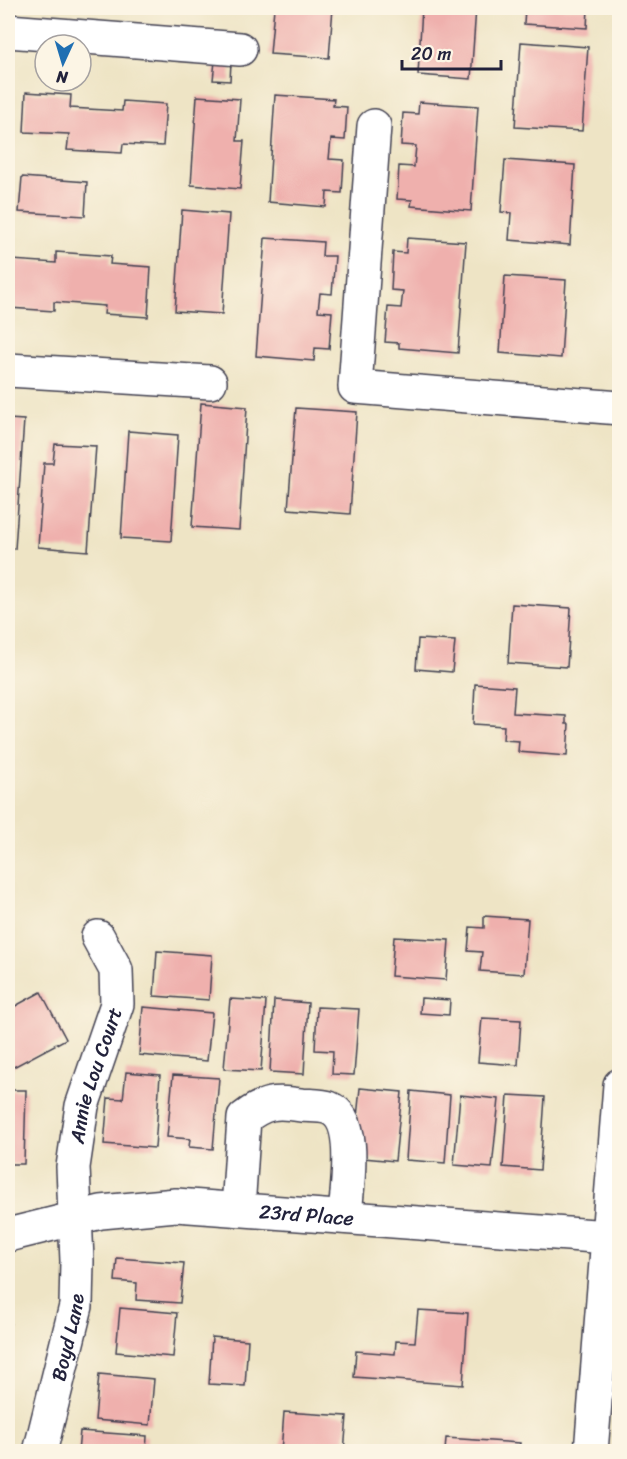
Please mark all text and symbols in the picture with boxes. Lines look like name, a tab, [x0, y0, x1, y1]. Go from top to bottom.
north arrow	[33, 33, 93, 93]
scale bar	[402, 33, 501, 71]
text: 20 m	[411, 38, 451, 70]
text: N	[55, 63, 70, 92]
street label: Annie Lou Court	[60, 1002, 133, 1147]
street label: 23rd Place	[258, 1194, 355, 1236]
street label: Boyd Lane	[41, 1293, 94, 1385]

